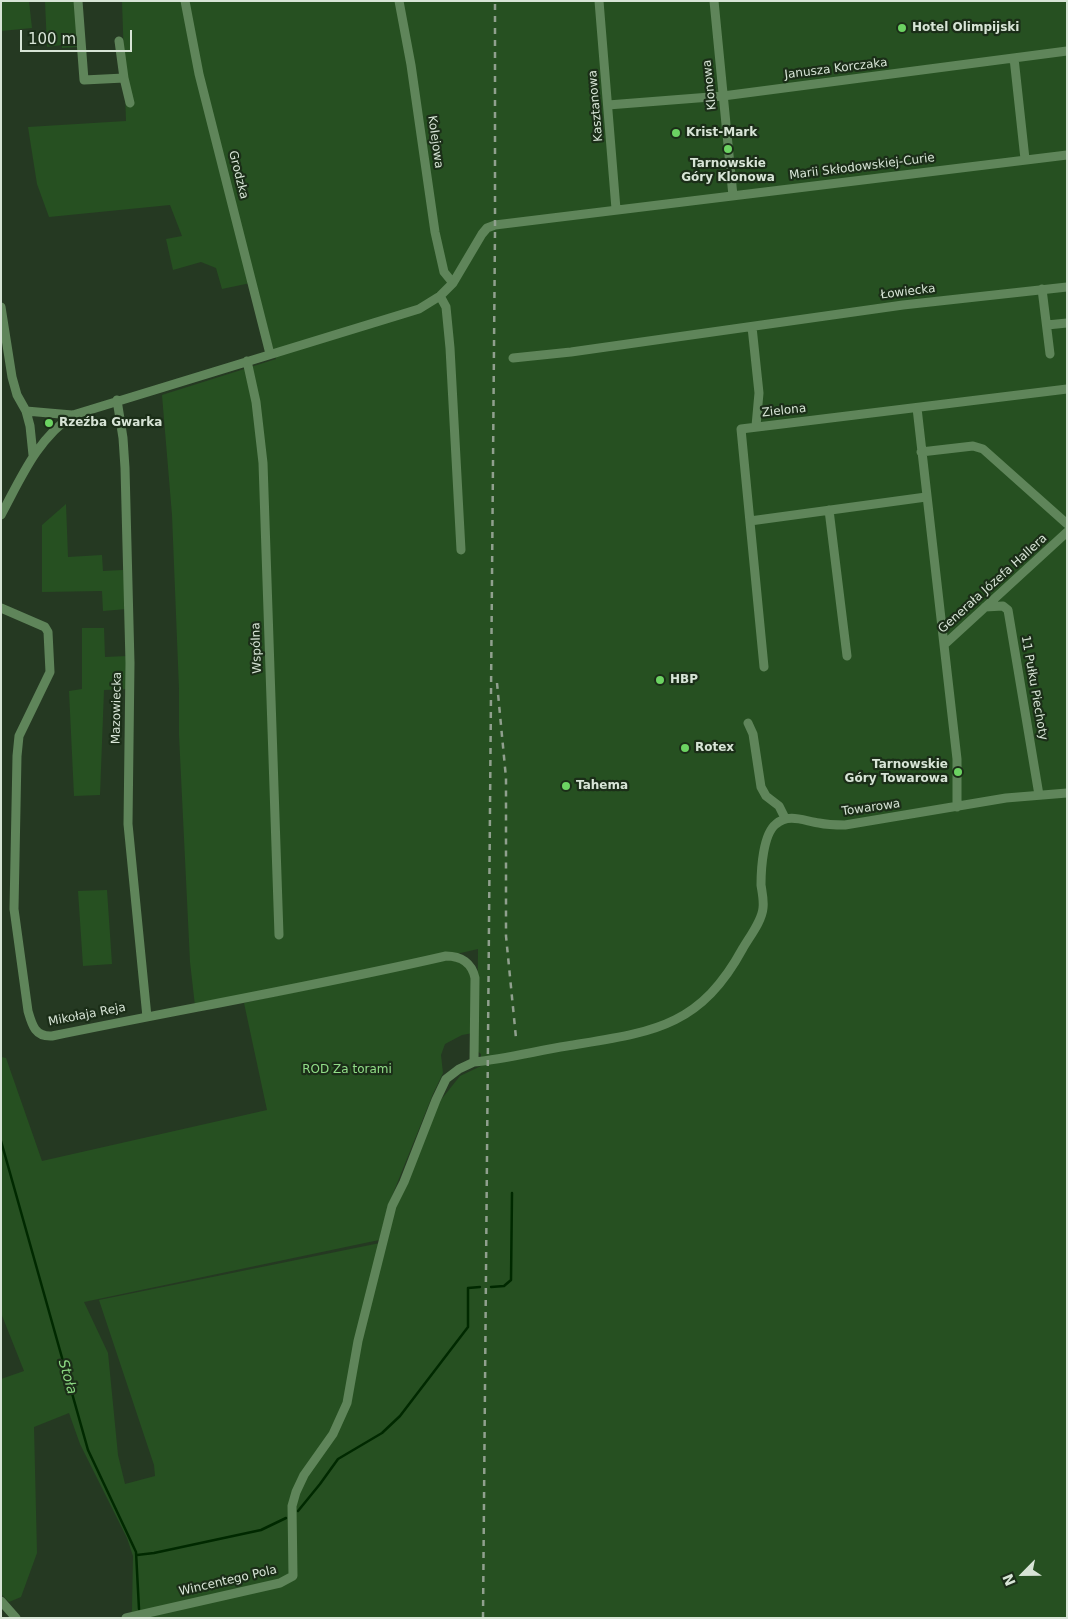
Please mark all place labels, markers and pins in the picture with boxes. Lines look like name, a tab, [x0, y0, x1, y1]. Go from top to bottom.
place label: Hotel Olimpijski	[912, 21, 1019, 35]
marker: Hotel Olimpijski	[896, 22, 908, 34]
place label: Krist-Mark	[686, 126, 757, 140]
marker: Krist-Mark	[670, 127, 682, 139]
marker: Tarnowskie Góry Klonowa	[722, 143, 734, 155]
place label: Tarnowskie Góry Klonowa	[681, 157, 775, 185]
place label: Rzeźba Gwarka	[59, 416, 162, 430]
marker: Rzeźba Gwarka	[43, 417, 55, 429]
place label: HBP	[670, 673, 698, 687]
marker: HBP	[654, 674, 666, 686]
place label: Rotex	[695, 741, 734, 755]
marker: Rotex	[679, 742, 691, 754]
place label: Tarnowskie Góry Towarowa	[845, 758, 948, 786]
marker: Tarnowskie Góry Towarowa	[952, 766, 964, 778]
place label: Tahema	[576, 779, 628, 793]
marker: Tahema	[560, 780, 572, 792]

